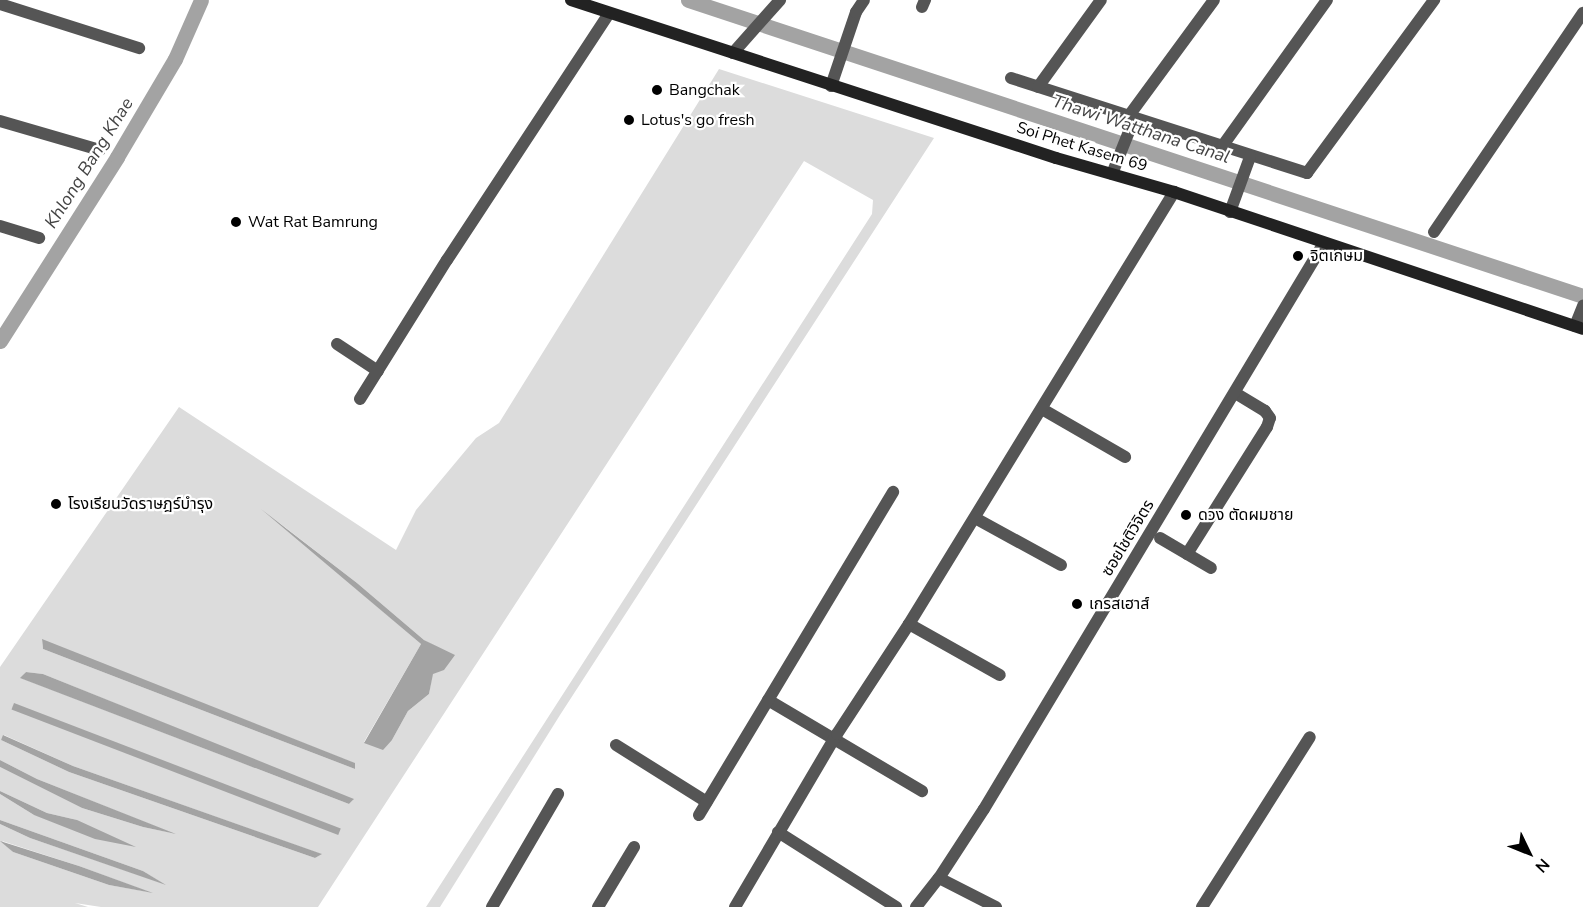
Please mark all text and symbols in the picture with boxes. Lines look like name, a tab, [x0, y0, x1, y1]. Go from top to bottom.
place label: Bangchak	[669, 80, 740, 100]
marker: Bangchak	[650, 83, 664, 97]
water label: Thawi Watthana Canal	[1049, 90, 1233, 168]
water label: Khlong Bang Khae	[40, 94, 138, 232]
place label: Lotus's go fresh	[641, 110, 755, 130]
marker: Lotus's go fresh	[622, 113, 636, 127]
street label: Soi Phet Kasem 69	[1014, 118, 1150, 176]
place label: Wat Rat Bamrung	[248, 212, 378, 232]
marker: Wat Rat Bamrung	[229, 215, 243, 229]
place label: จิตเกษม	[1310, 246, 1363, 266]
marker: จิตเกษม	[1291, 249, 1305, 263]
place label: โรงเรียนวัดราษฎร์บำรุง	[68, 494, 213, 514]
street label: ซอยโชติวิจิตร	[1098, 496, 1158, 580]
marker: โรงเรียนวัดราษฎร์บำรุง	[49, 497, 63, 511]
place label: ดวง ตัดผมชาย	[1198, 505, 1293, 525]
marker: ดวง ตัดผมชาย	[1179, 508, 1193, 522]
place label: เกรสเฮาส์	[1089, 594, 1149, 614]
marker: เกรสเฮาส์	[1070, 597, 1084, 611]
north arrow	[1499, 823, 1559, 883]
text: N	[1530, 853, 1554, 877]

